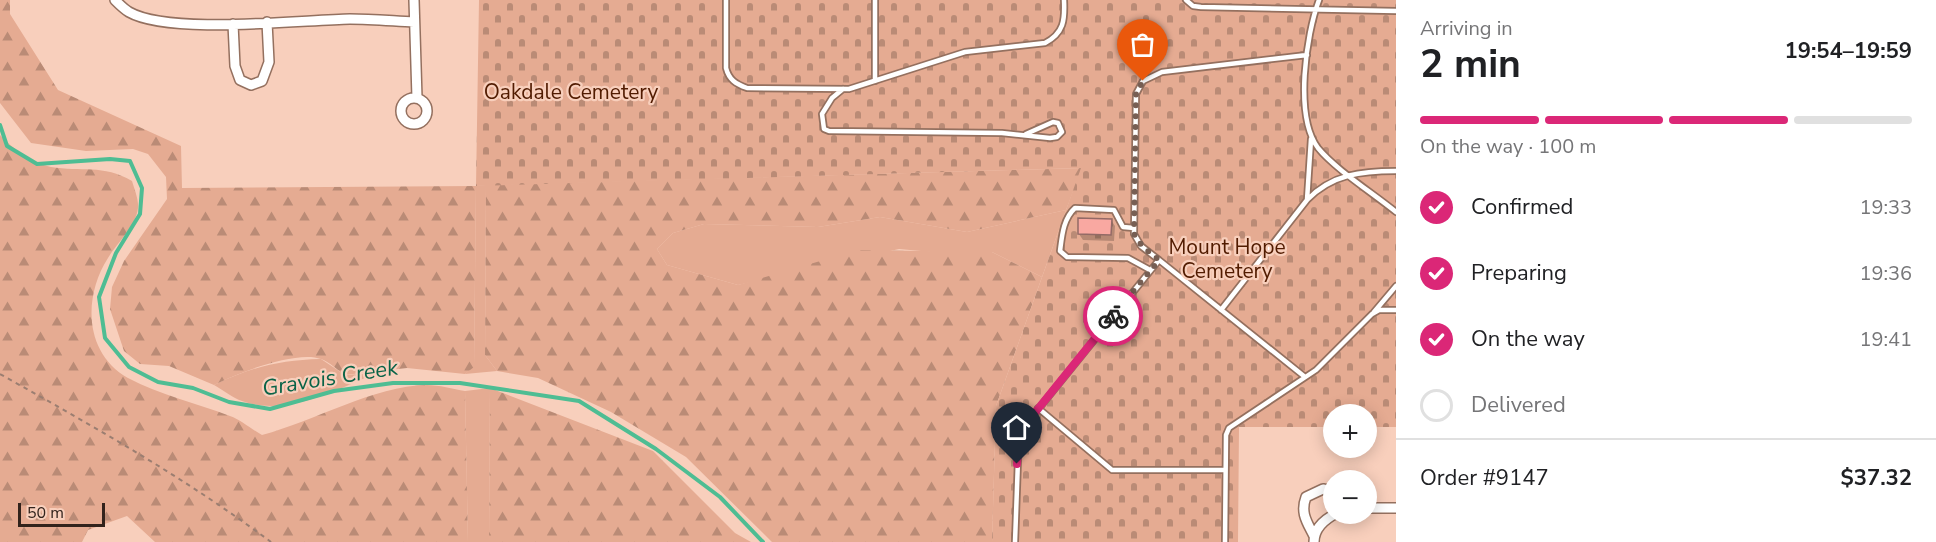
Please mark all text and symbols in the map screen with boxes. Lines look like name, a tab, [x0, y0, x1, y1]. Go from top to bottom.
text: Arriving in	[1420, 15, 1513, 42]
pin	[1117, 19, 1168, 81]
icon: bag	[1126, 28, 1159, 61]
text: 19:54–19:59	[1784, 36, 1912, 66]
text: 2 min	[1420, 38, 1521, 91]
park label: Oakdale Cemetery	[484, 78, 659, 106]
text: On the way · 100 m	[1420, 133, 1596, 160]
icon: check	[1420, 191, 1453, 224]
text: Confirmed	[1471, 192, 1573, 222]
text: 19:33	[1859, 194, 1912, 221]
park label: Mount Hope Cemetery	[1168, 233, 1286, 285]
icon: check	[1420, 257, 1453, 290]
text: Preparing	[1471, 258, 1567, 288]
text: 19:36	[1859, 260, 1912, 287]
courier	[1083, 286, 1143, 346]
icon: bike	[1097, 300, 1130, 333]
icon: check	[1420, 323, 1453, 356]
text: On the way	[1471, 324, 1585, 354]
text: 19:41	[1859, 326, 1912, 353]
water label: Gravois Creek	[260, 352, 401, 404]
text: Delivered	[1471, 390, 1566, 420]
pin	[991, 402, 1042, 464]
map controls	[1323, 404, 1377, 524]
button: +	[1323, 404, 1377, 458]
icon: home	[1000, 411, 1033, 444]
text: Order #9147	[1420, 463, 1549, 493]
text: $37.32	[1841, 463, 1912, 493]
button: −	[1323, 470, 1377, 524]
scale bar	[18, 500, 105, 528]
text: 50 m	[27, 502, 64, 524]

